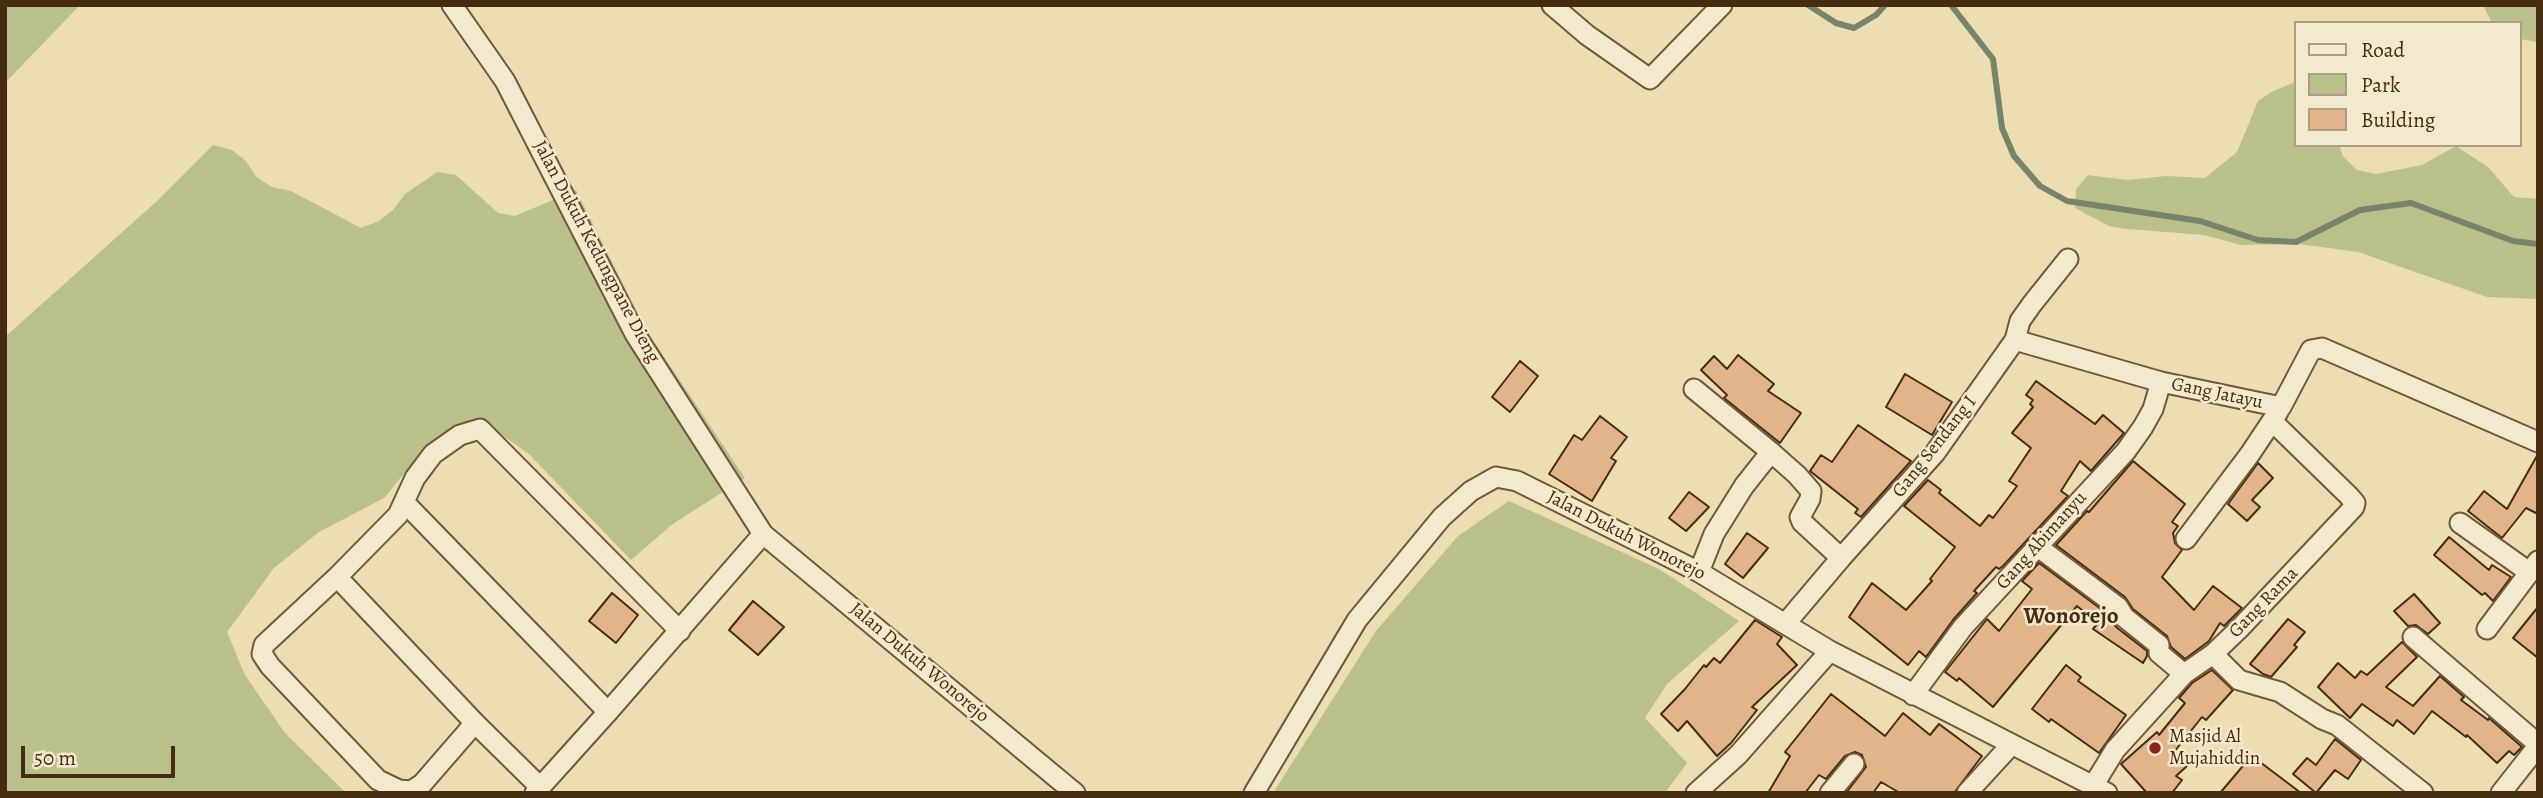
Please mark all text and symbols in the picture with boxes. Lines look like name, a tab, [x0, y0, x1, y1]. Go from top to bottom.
legend	[2294, 21, 2522, 147]
text: Road	[2361, 36, 2405, 64]
text: Park	[2361, 71, 2400, 99]
text: Building	[2361, 106, 2435, 134]
street label: Jalan Dukuh Kedungpane Dieng	[528, 137, 664, 367]
street label: Gang Jatayu	[2169, 373, 2265, 415]
street label: Gang Sendang I	[1888, 391, 1982, 503]
street label: Jalan Dukuh Wonorejo	[1543, 486, 1709, 586]
street label: Gang Abimanyu	[1992, 487, 2092, 595]
street label: Gang Rama	[2225, 563, 2303, 643]
street label: Jalan Dukuh Wonorejo	[845, 598, 993, 728]
district label: Wonorejo	[2023, 603, 2119, 631]
place label: Masjid Al Mujahiddin	[2169, 726, 2260, 770]
scale bar	[24, 732, 178, 776]
marker: Masjid Al Mujahiddin	[2147, 740, 2163, 756]
text: 50 m	[34, 744, 76, 772]

